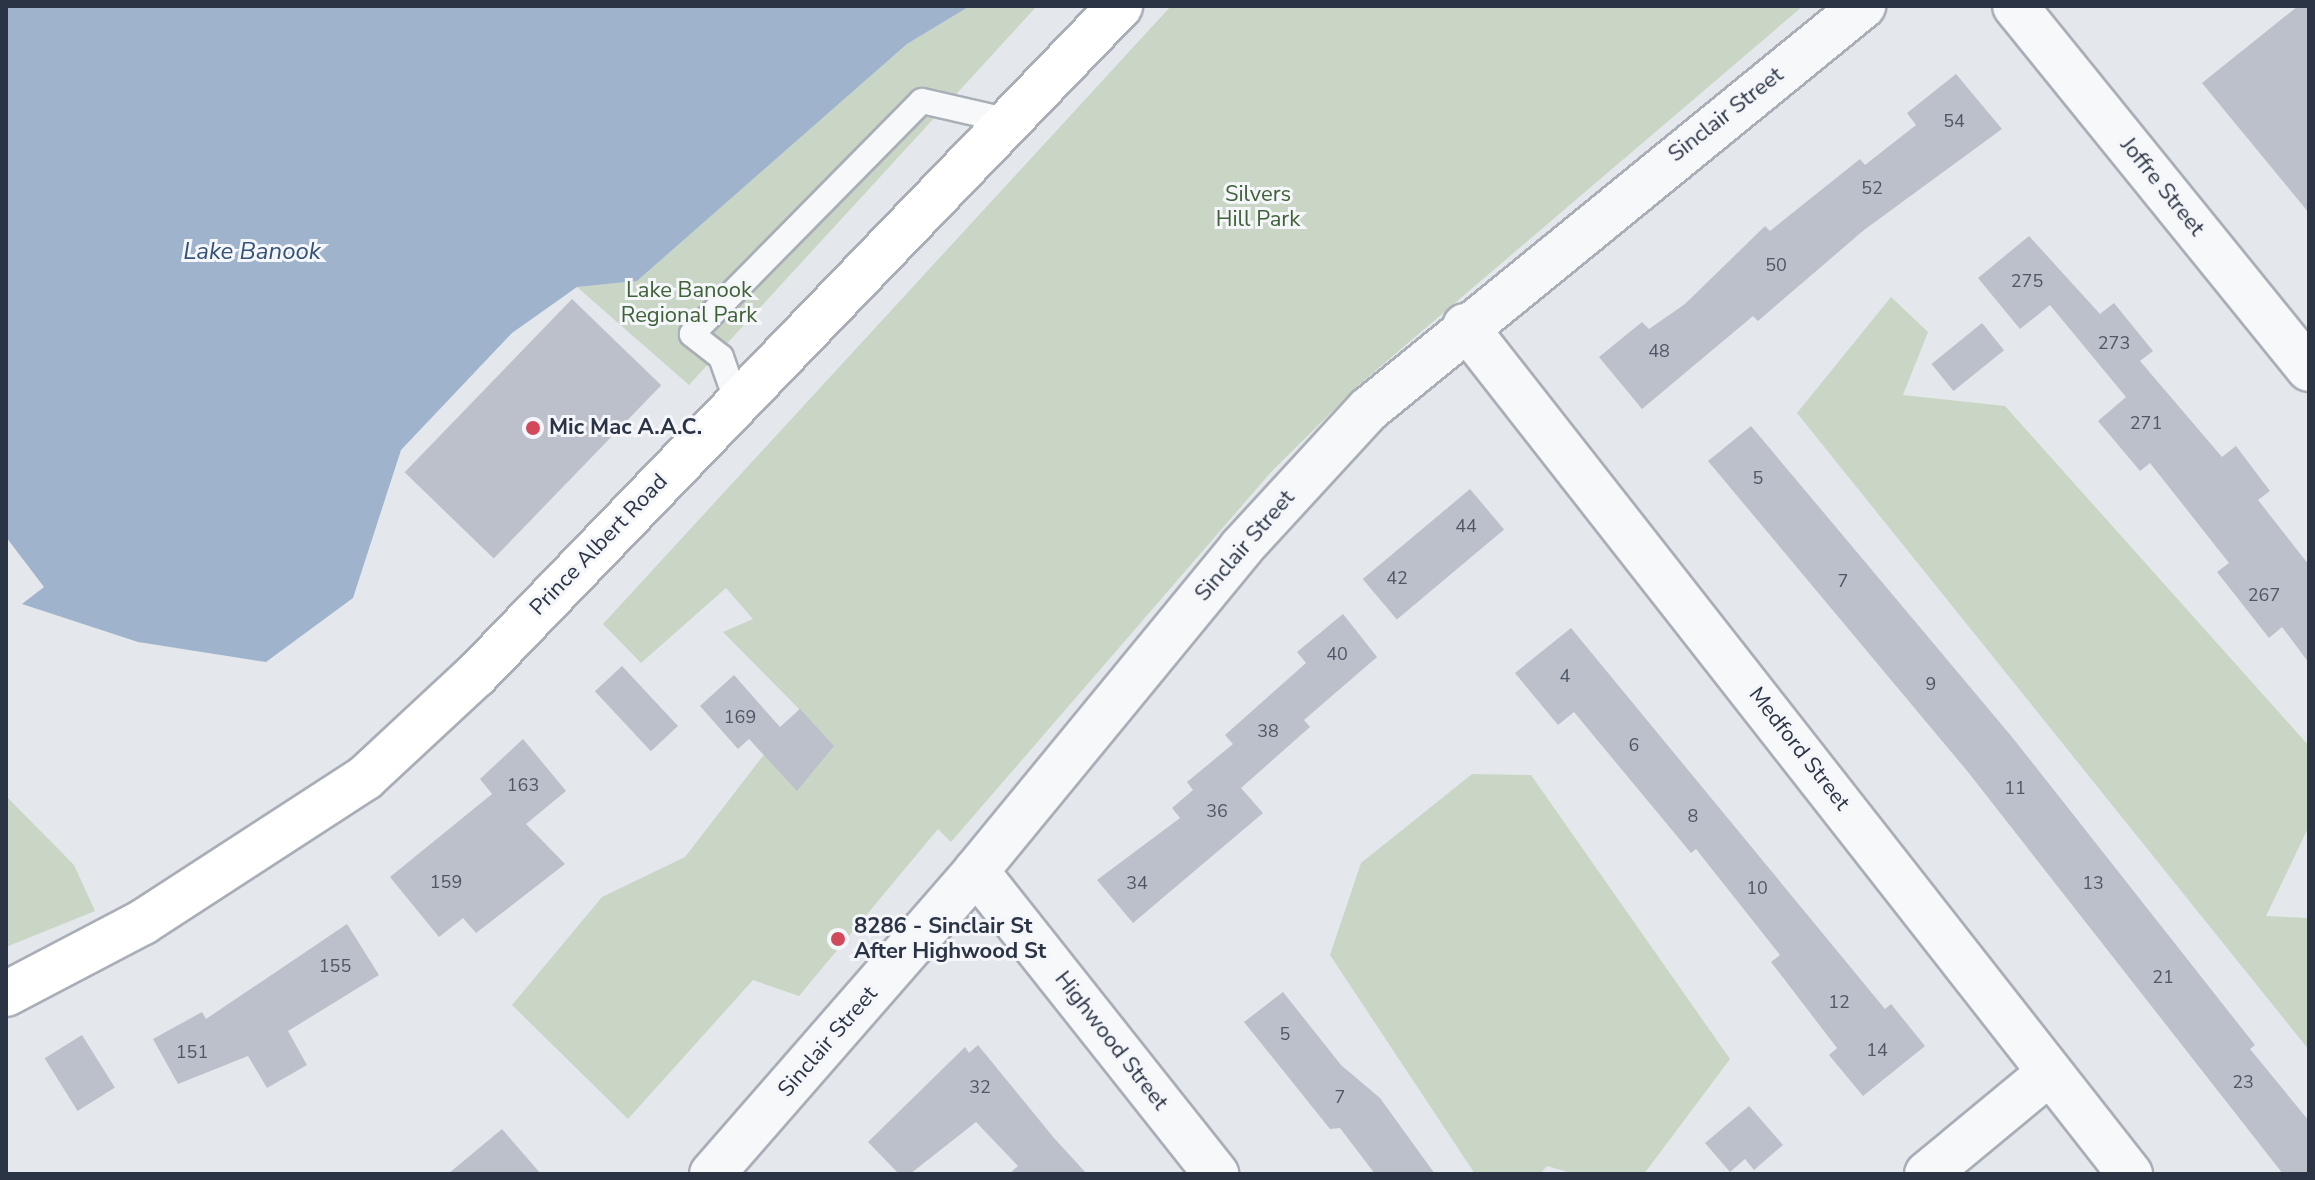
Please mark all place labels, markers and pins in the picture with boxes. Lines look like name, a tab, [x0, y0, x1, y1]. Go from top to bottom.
place label: Mic Mac A.A.C.	[549, 415, 702, 441]
marker: Mic Mac A.A.C.	[524, 419, 542, 437]
place label: 8286 - Sinclair St After Highwood St	[854, 913, 1046, 964]
marker: 8286 - Sinclair St After Highwood St	[829, 930, 847, 948]

